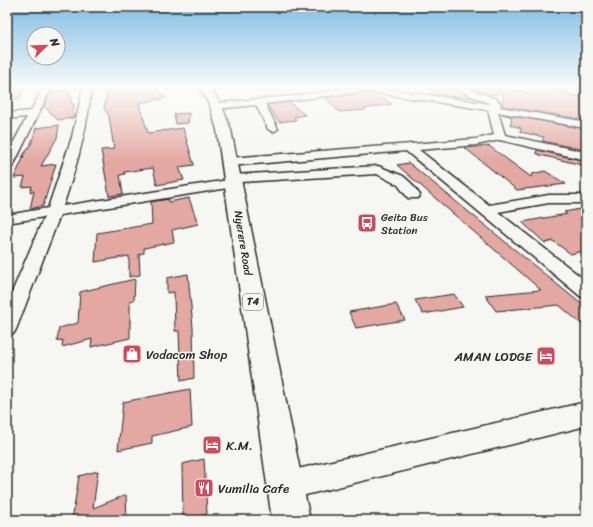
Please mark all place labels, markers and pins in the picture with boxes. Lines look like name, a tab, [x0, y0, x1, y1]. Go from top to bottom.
place label: Geita Bus Station	[381, 208, 429, 240]
bus stop icon: Geita Bus Station	[356, 212, 378, 234]
shop icon: Vodacom Shop	[121, 343, 143, 365]
place label: Vodacom Shop	[146, 343, 227, 366]
place label: AMAN LODGE	[453, 345, 533, 368]
hotel icon: AMAN LODGE	[535, 345, 557, 367]
hotel icon: K.M.	[201, 434, 223, 456]
place label: K.M.	[226, 434, 253, 457]
restaurant icon: Vumilia Cafe	[193, 477, 215, 499]
place label: Vumilia Cafe	[218, 477, 289, 500]

